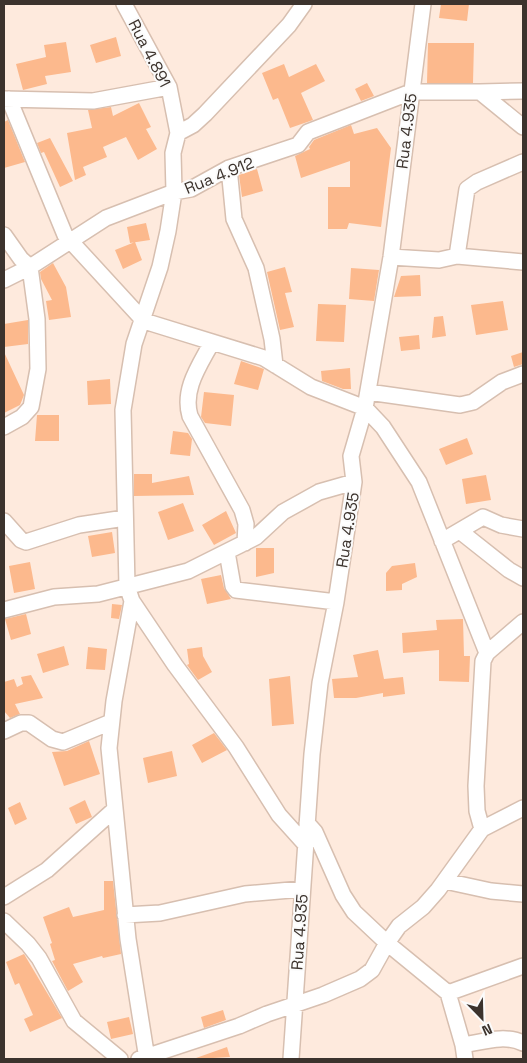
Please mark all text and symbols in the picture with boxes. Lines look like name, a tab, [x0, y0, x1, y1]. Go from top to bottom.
street label: Rua 4.891	[123, 16, 176, 91]
street label: Rua 4.935	[391, 92, 422, 170]
street label: Rua 4.912	[181, 152, 257, 199]
street label: Rua 4.935	[331, 491, 364, 569]
street label: Rua 4.935	[286, 893, 313, 971]
north arrow	[457, 993, 507, 1043]
text: N	[479, 1020, 495, 1040]

